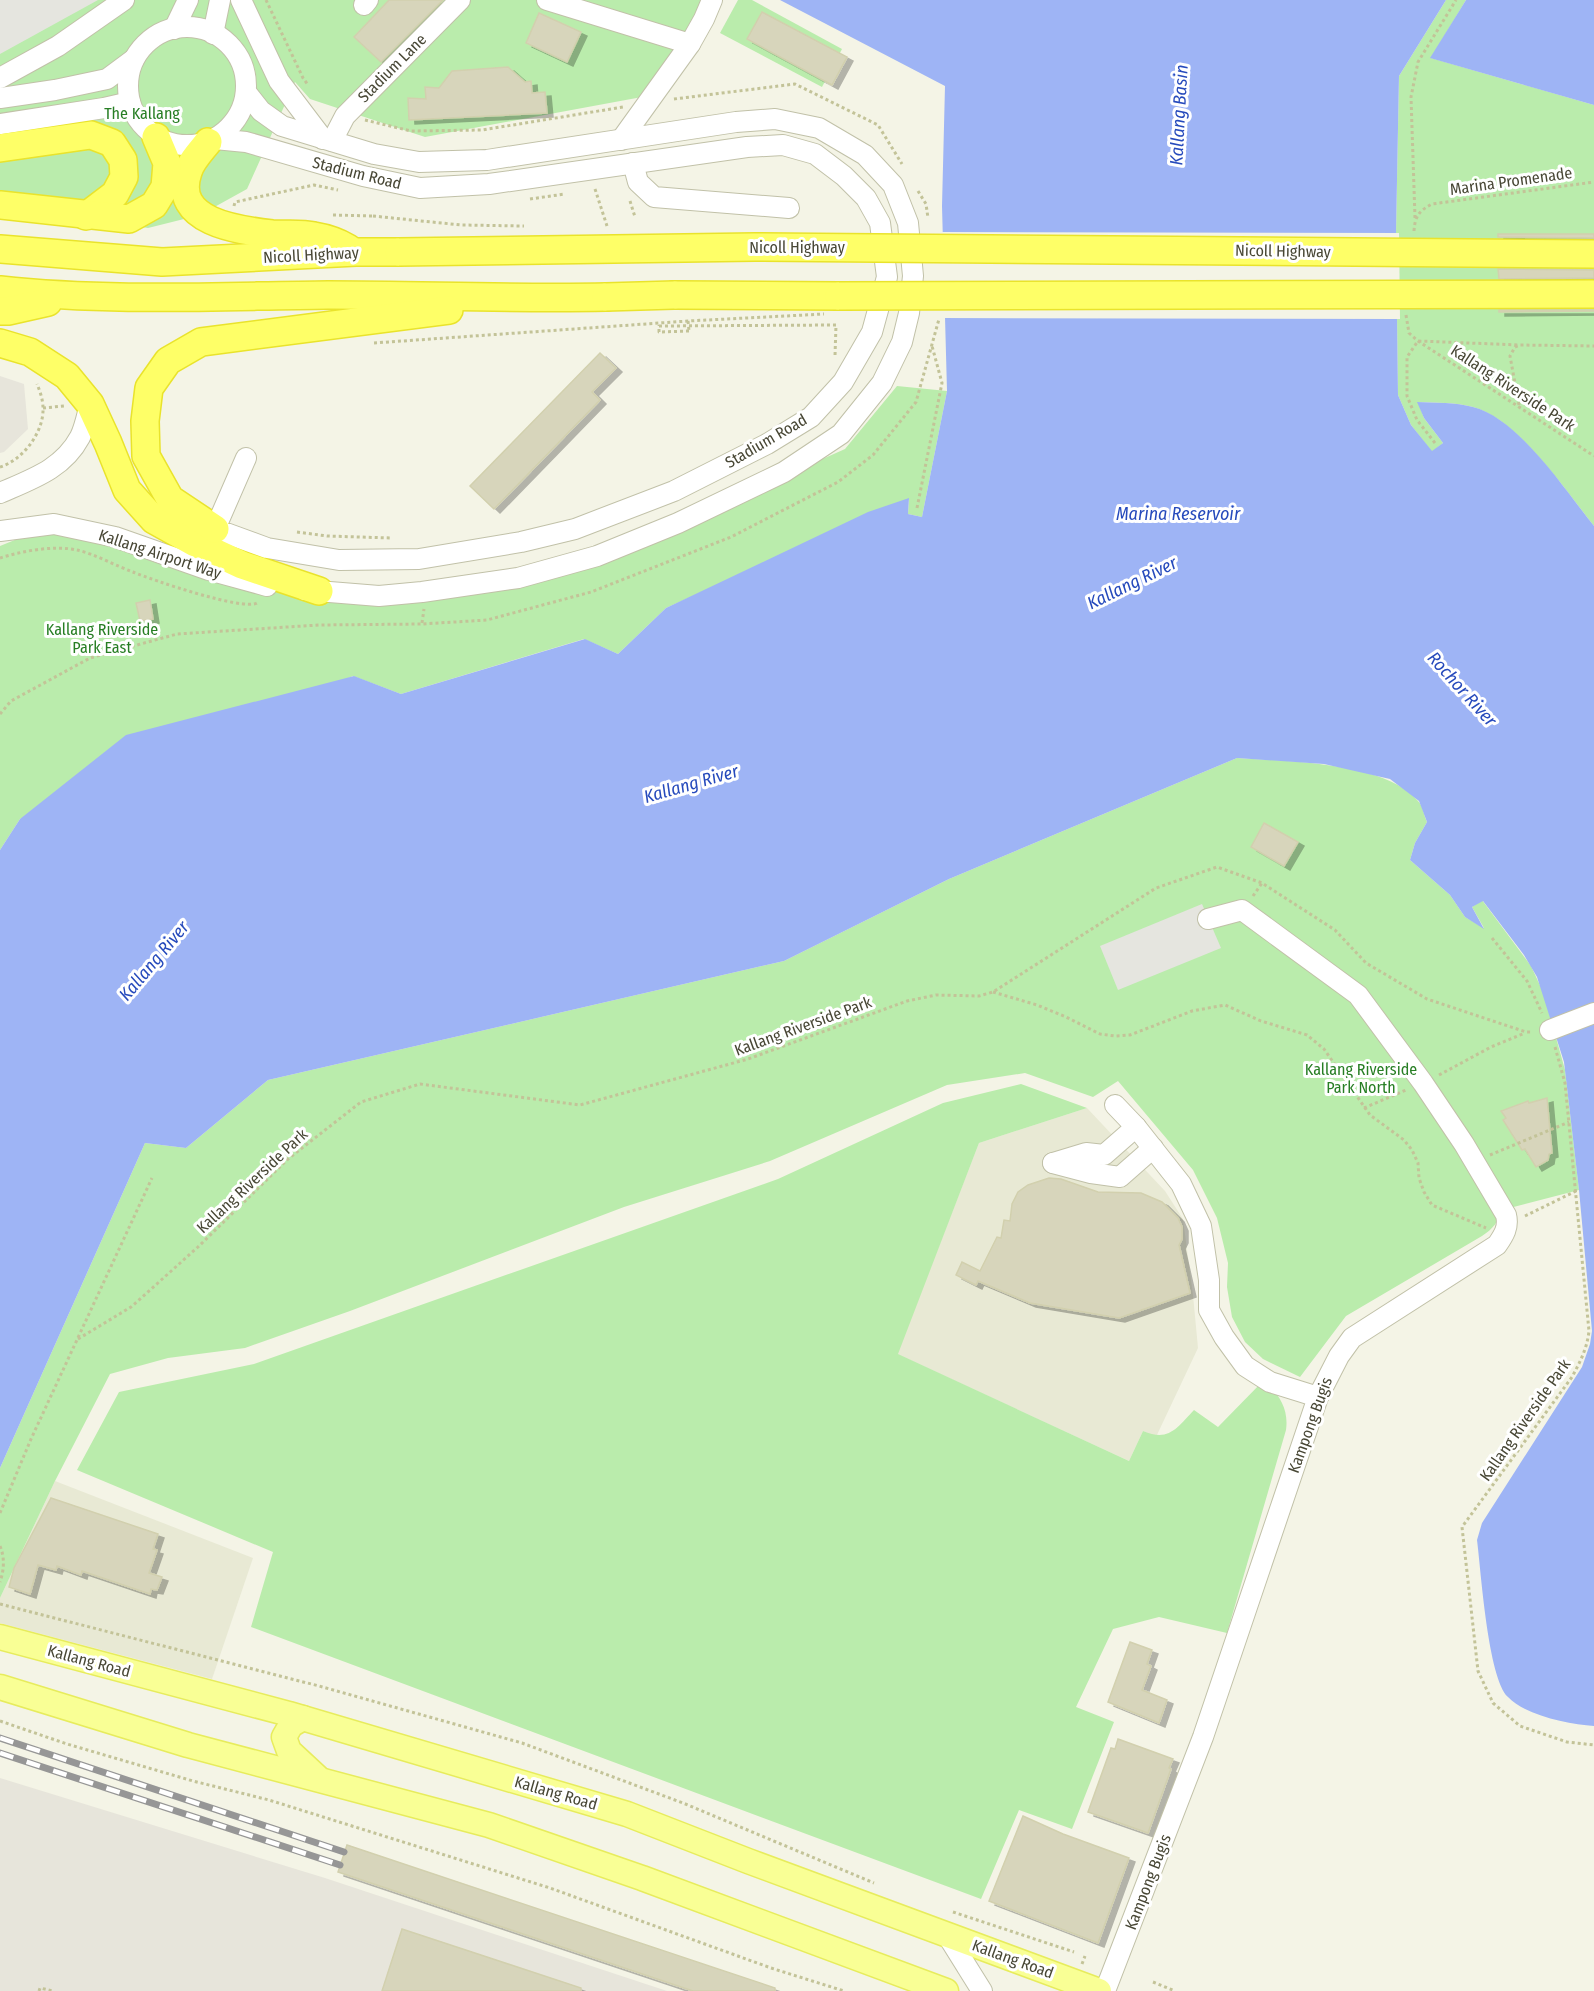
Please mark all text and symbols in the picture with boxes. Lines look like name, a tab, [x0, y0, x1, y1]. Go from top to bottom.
street label: Stadium Lane	[354, 30, 430, 106]
water label: Kallang Basin	[1165, 64, 1193, 166]
park label: The Kallang	[104, 104, 180, 123]
street label: Stadium Road	[311, 153, 403, 193]
street label: Marina Promenade	[1449, 163, 1574, 199]
street label: Nicoll Highway	[749, 238, 846, 257]
street label: Nicoll Highway	[1235, 241, 1332, 261]
street label: Nicoll Highway	[263, 243, 360, 267]
street label: Kallang Riverside Park	[1447, 341, 1579, 436]
street label: Stadium Road	[722, 410, 810, 472]
water label: Marina Reservoir	[1116, 503, 1241, 525]
street label: Kallang Airport Way	[96, 525, 224, 583]
water label: Kallang River	[1083, 551, 1181, 614]
park label: Kallang Riverside Park East	[46, 620, 158, 657]
water label: Rochor River	[1423, 647, 1502, 731]
water label: Kallang River	[641, 760, 742, 808]
water label: Kallang River	[114, 916, 194, 1005]
street label: Kallang Riverside Park	[732, 992, 875, 1060]
park label: Kallang Riverside Park North	[1305, 1060, 1417, 1097]
street label: Kallang Riverside Park	[193, 1124, 312, 1237]
street label: Kallang Riverside Park	[1476, 1355, 1575, 1485]
street label: Kampong Bugis	[1284, 1374, 1336, 1476]
street label: Kallang Road	[45, 1641, 133, 1681]
street label: Kallang Road	[512, 1772, 600, 1814]
street label: Kampong Bugis	[1121, 1831, 1175, 1932]
street label: Kallang Road	[970, 1936, 1056, 1982]

